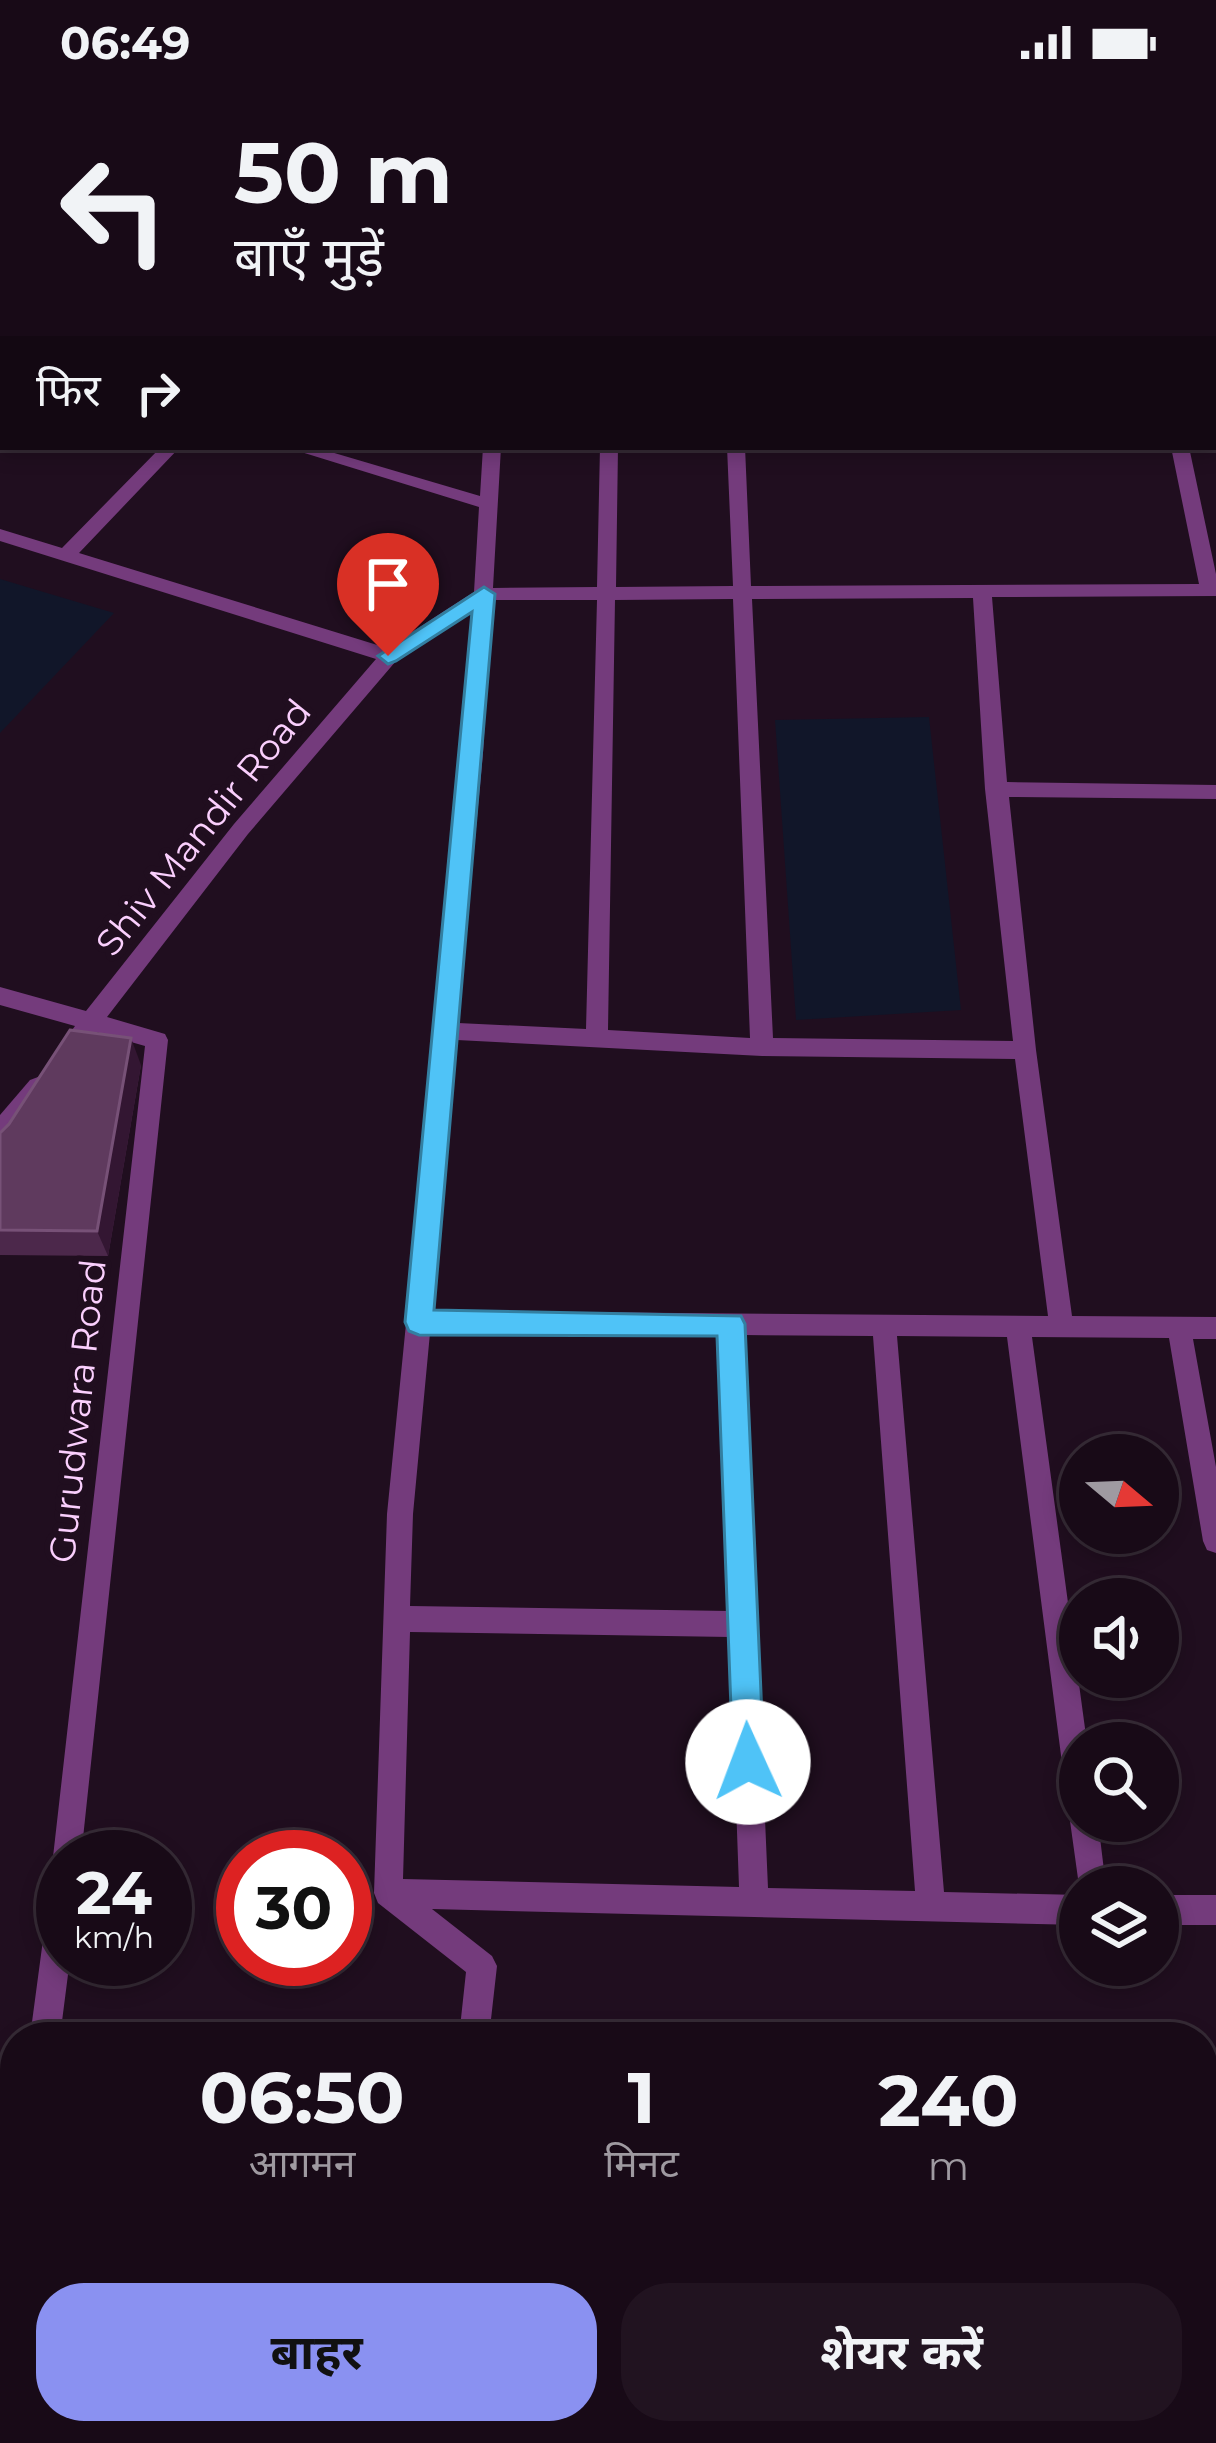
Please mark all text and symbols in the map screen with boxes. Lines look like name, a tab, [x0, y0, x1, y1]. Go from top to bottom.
text: 06:49	[60, 15, 191, 70]
text: 50 m	[234, 122, 453, 224]
icon: left	[36, 132, 192, 288]
text: बाएँ मुड़ें	[234, 224, 384, 290]
icon: right	[125, 360, 191, 426]
text: फिर	[36, 362, 101, 417]
pin	[337, 533, 439, 656]
icon: arrive	[355, 551, 421, 617]
street label: Shiv Mandir Road	[86, 690, 320, 964]
street label: Gurudwara Road	[39, 1257, 115, 1565]
north arrow	[1059, 1434, 1179, 1554]
map controls	[1059, 1434, 1179, 1986]
button: sound	[1059, 1578, 1179, 1698]
position arrow	[685, 1699, 811, 1825]
button: search	[1059, 1722, 1179, 1842]
speed limit sign: 30	[216, 1830, 372, 1986]
text: 24	[76, 1856, 152, 1929]
button: layers	[1059, 1866, 1179, 1986]
text: km/h	[74, 1919, 154, 1956]
text: 06:50	[199, 2053, 405, 2141]
text: 1	[627, 2053, 656, 2141]
text: 240	[878, 2056, 1019, 2144]
text: आगमन	[249, 2139, 355, 2187]
text: मिनट	[604, 2139, 679, 2187]
text: m	[928, 2142, 969, 2190]
button: बाहर	[36, 2283, 597, 2421]
button: शेयर करें	[621, 2283, 1182, 2421]

